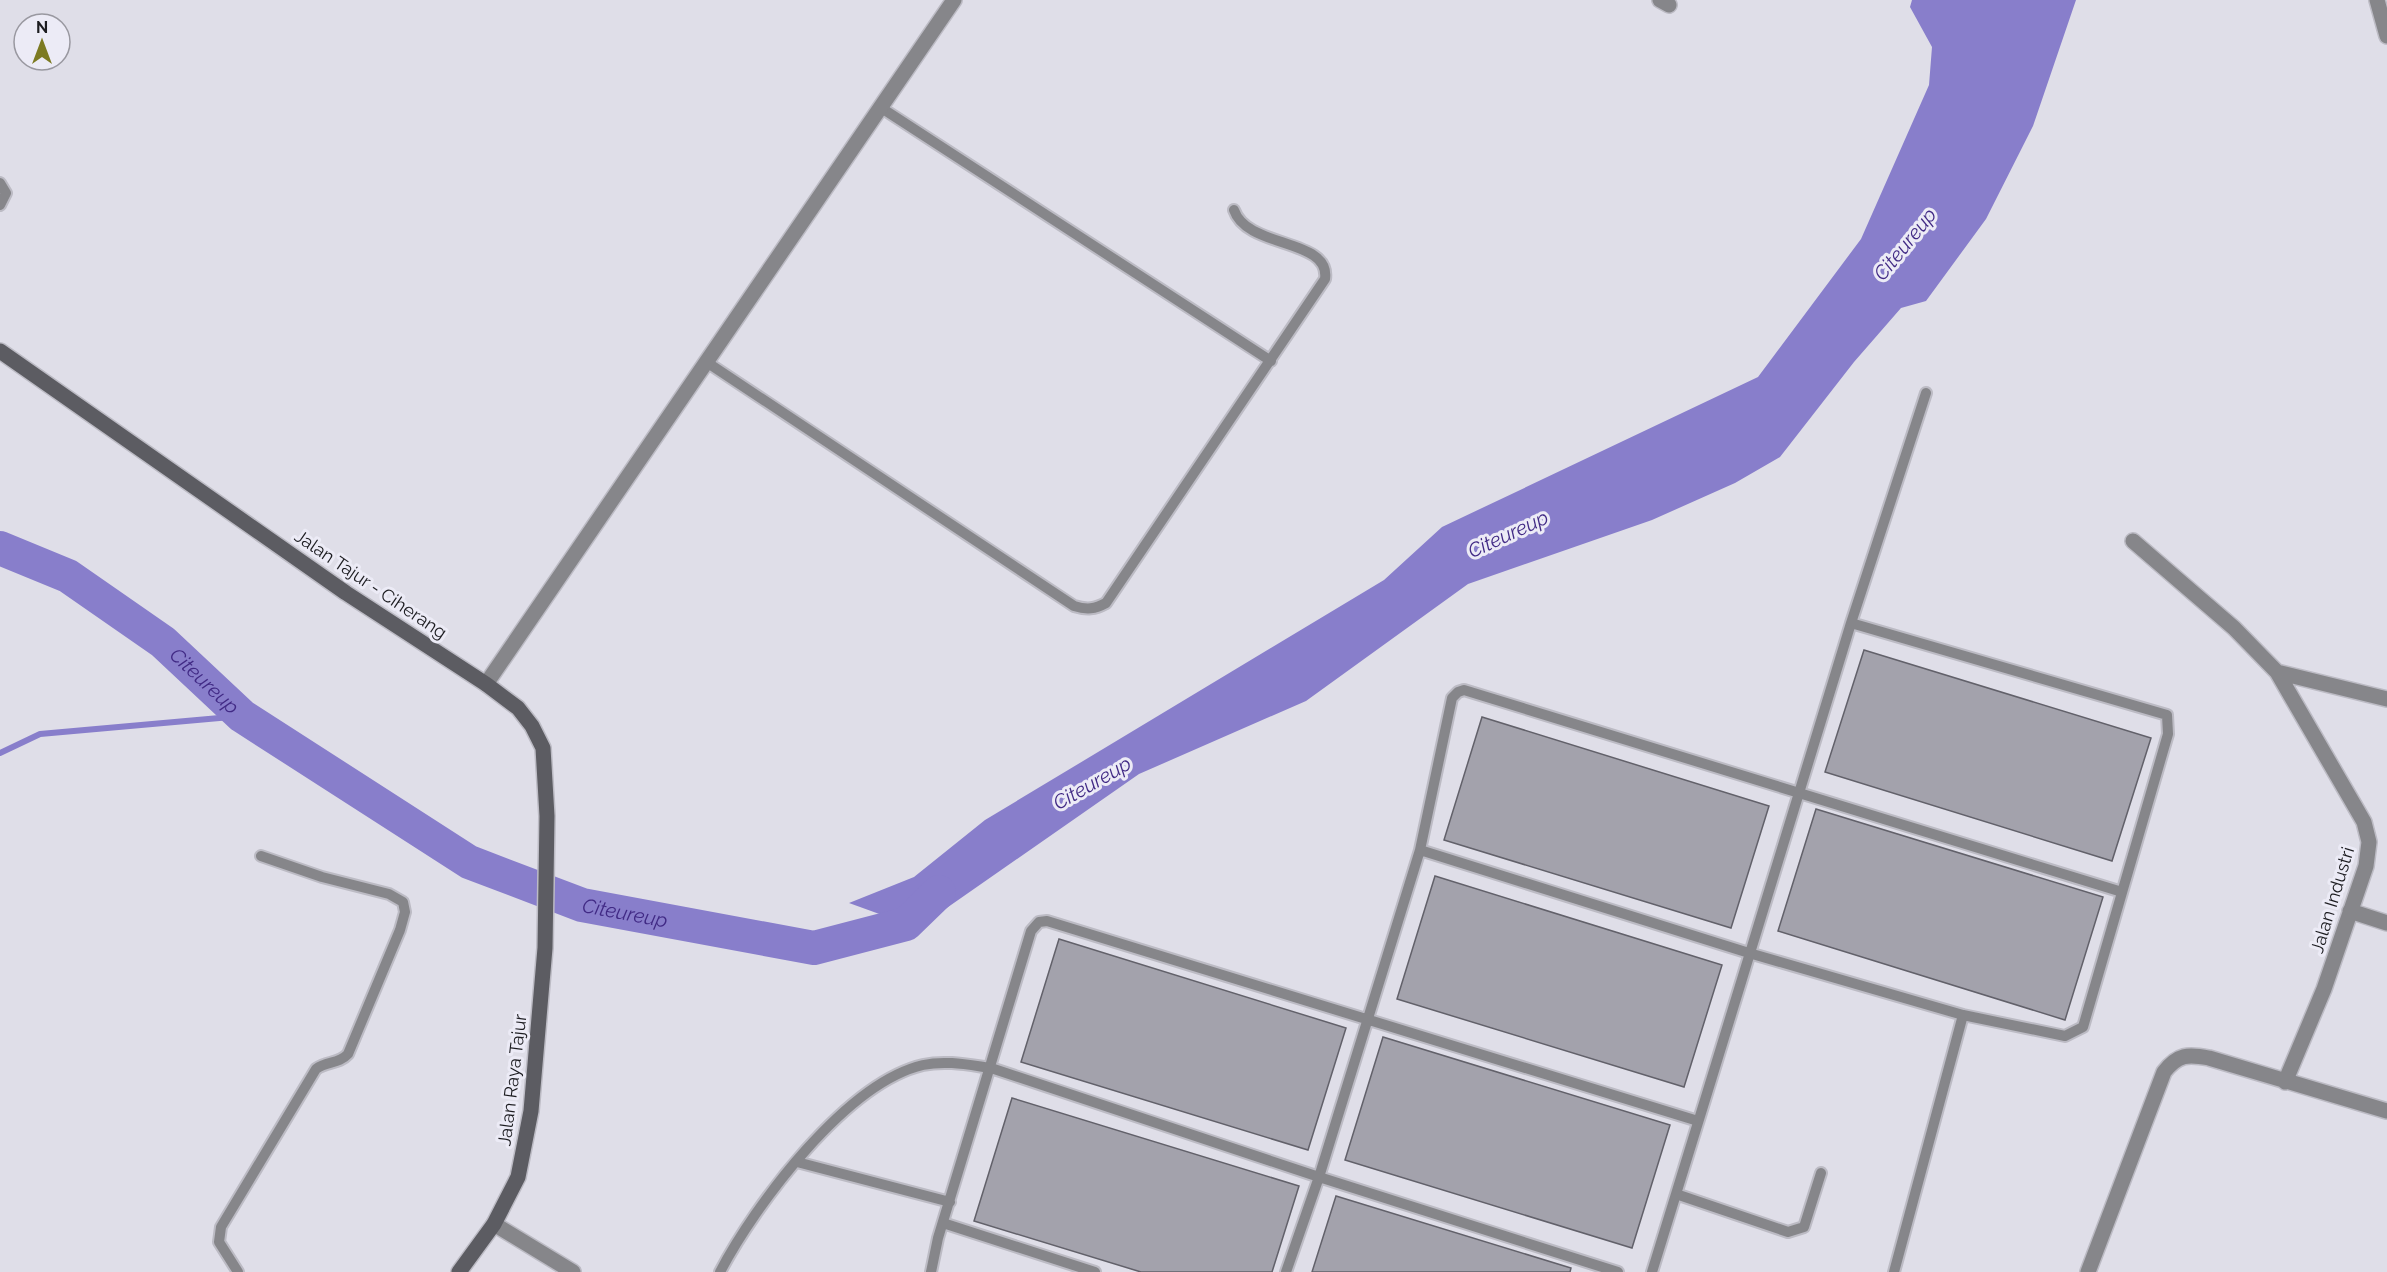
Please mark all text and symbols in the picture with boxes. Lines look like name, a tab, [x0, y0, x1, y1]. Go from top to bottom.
north arrow	[12, 12, 72, 72]
text: N	[36, 18, 48, 37]
water label: Citeureup	[1869, 203, 1942, 285]
water label: Citeureup	[1464, 505, 1552, 563]
street label: Jalan Tajur - Ciherang	[291, 525, 451, 643]
water label: Citeureup	[165, 643, 244, 719]
water label: Citeureup	[1049, 751, 1135, 815]
street label: Jalan Industri	[2306, 844, 2358, 956]
water label: Citeureup	[580, 893, 670, 933]
street label: Jalan Raya Tajur	[493, 1012, 531, 1147]

